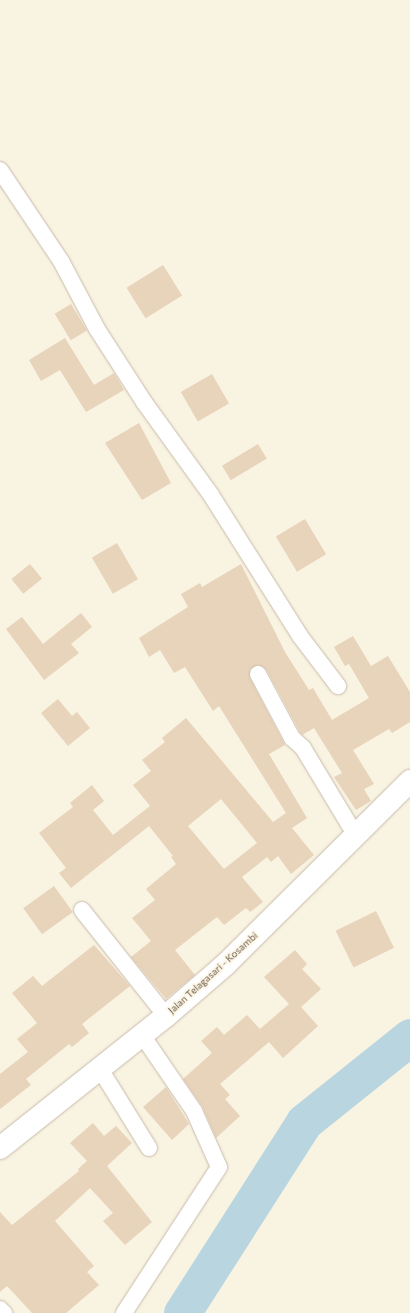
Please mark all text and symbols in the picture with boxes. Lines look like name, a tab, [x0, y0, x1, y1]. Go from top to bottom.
street label: Jalan Telagasari - Kosambi	[166, 930, 260, 1016]

